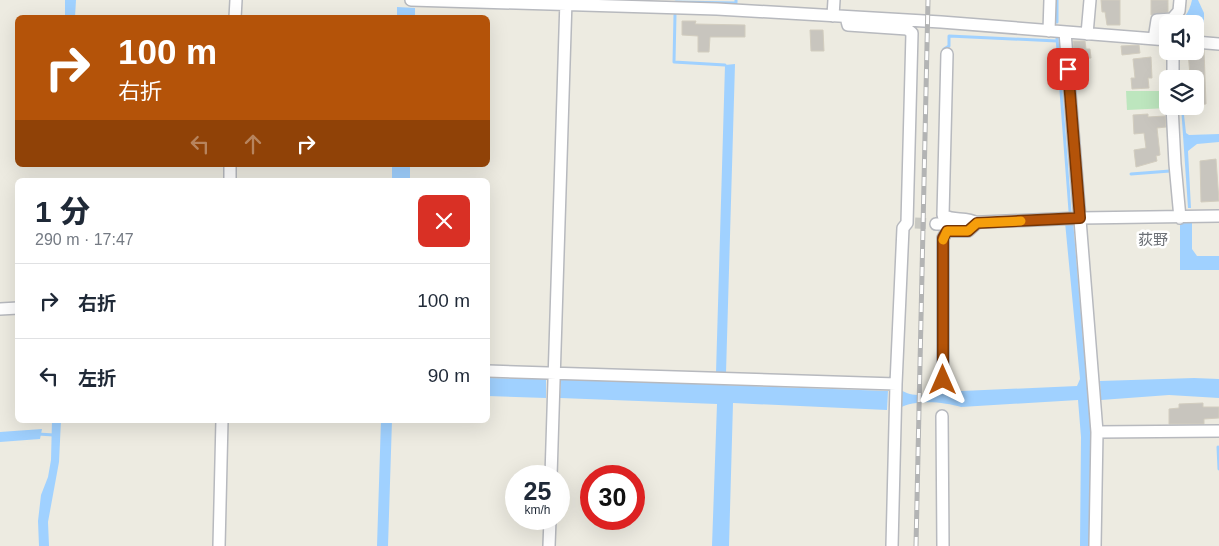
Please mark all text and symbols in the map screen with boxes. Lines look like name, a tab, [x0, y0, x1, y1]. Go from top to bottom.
map controls	[1159, 15, 1204, 115]
button: sound	[1159, 15, 1204, 60]
text: 100 m	[118, 32, 217, 71]
icon: right	[35, 35, 100, 100]
pin	[1047, 48, 1089, 90]
icon: arrive	[1054, 55, 1082, 83]
button: layers	[1159, 70, 1204, 115]
text: 右折	[118, 79, 162, 104]
icon: left	[186, 130, 214, 158]
icon: ahead	[239, 130, 267, 158]
icon: right	[292, 130, 320, 158]
text: 1 分	[35, 195, 90, 228]
button: close	[418, 195, 470, 247]
text: 290 m · 17:47	[35, 231, 134, 248]
district label: 荻野	[1138, 231, 1168, 248]
icon: right	[35, 287, 63, 315]
text: 100 m	[417, 290, 470, 311]
text: 右折	[78, 293, 116, 314]
position arrow	[916, 353, 968, 405]
icon: left	[35, 362, 63, 390]
text: 90 m	[428, 365, 470, 386]
text: 左折	[78, 368, 116, 389]
speed limit sign: 30	[580, 465, 645, 530]
text: 25	[524, 477, 551, 505]
text: km/h	[524, 503, 551, 517]

